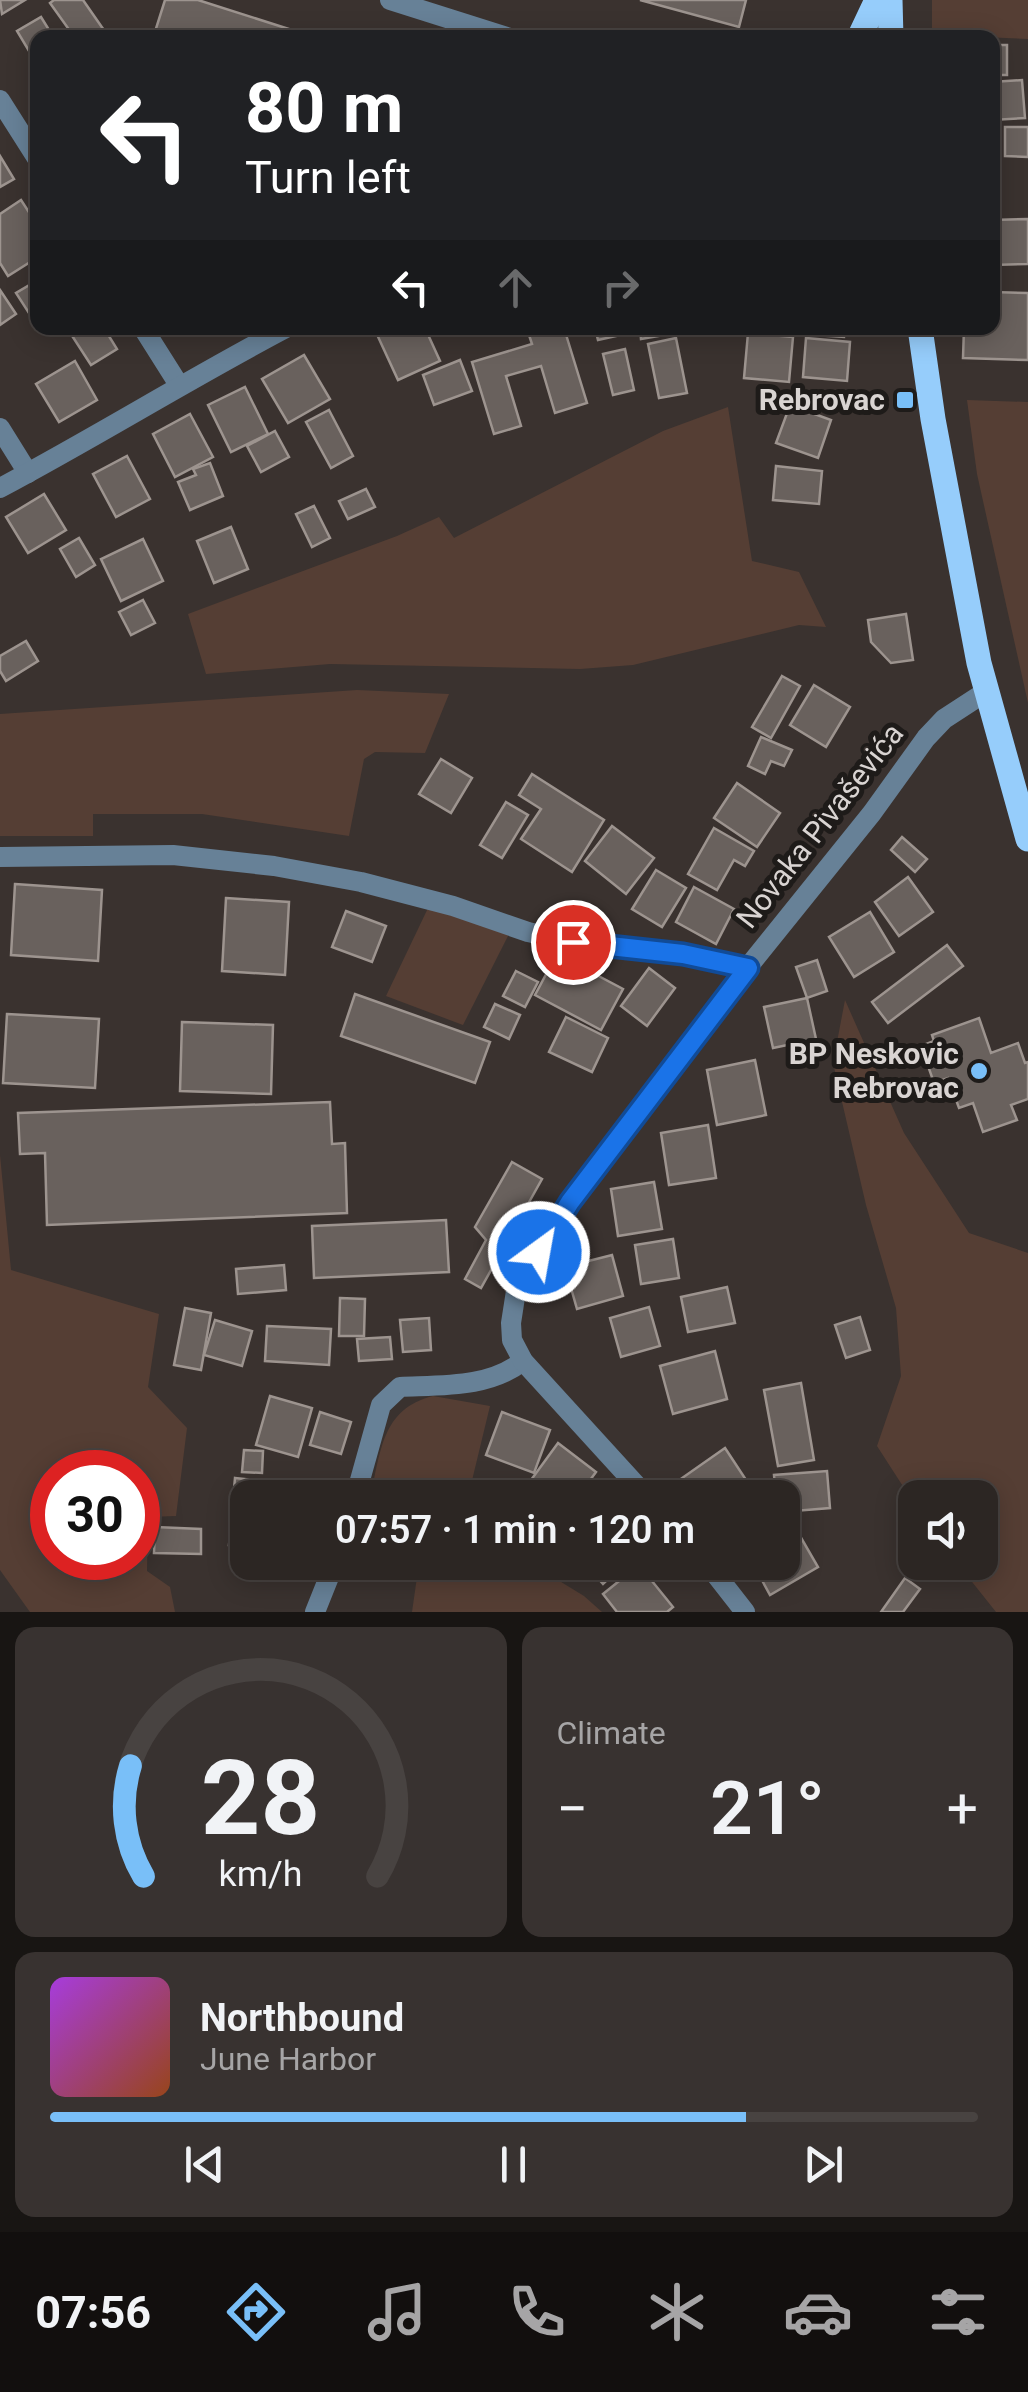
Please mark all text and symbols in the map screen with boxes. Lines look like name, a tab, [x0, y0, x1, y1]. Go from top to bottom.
text: 80 m	[245, 67, 403, 149]
icon: left	[80, 70, 210, 200]
text: Turn left	[245, 151, 411, 204]
icon: left	[383, 260, 438, 315]
icon: ahead	[488, 260, 543, 315]
icon: right	[593, 260, 648, 315]
place label: Rebrovac	[759, 382, 885, 417]
marker: Rebrovac	[894, 389, 916, 411]
street label: Novaka Pivaševića	[729, 716, 910, 935]
pin	[531, 900, 616, 985]
icon: arrive	[546, 915, 601, 970]
place label: BP Neskovic Rebrovac	[789, 1036, 959, 1105]
marker: BP Neskovic Rebrovac	[968, 1060, 990, 1082]
position arrow	[487, 1200, 591, 1304]
speed limit sign: 30	[30, 1450, 160, 1580]
map controls	[898, 1480, 998, 1580]
button: sound	[898, 1480, 998, 1580]
text: 07:57 · 1 min · 120 m	[335, 1508, 695, 1552]
text: Climate	[557, 1714, 666, 1752]
text: 28	[201, 1738, 320, 1859]
text: 21°	[710, 1764, 825, 1852]
text: −	[557, 1777, 588, 1841]
text: +	[947, 1777, 978, 1841]
text: km/h	[219, 1853, 303, 1895]
text: Northbound	[200, 1996, 404, 2040]
text: June Harbor	[200, 2040, 376, 2078]
icon: previous	[177, 2137, 232, 2192]
icon: pause	[486, 2137, 541, 2192]
icon: next	[796, 2137, 851, 2192]
icon: directions	[221, 2277, 291, 2347]
icon: music	[362, 2277, 432, 2347]
icon: phone	[502, 2277, 572, 2347]
icon: climate	[642, 2277, 712, 2347]
icon: car	[783, 2277, 853, 2347]
icon: filters	[923, 2277, 993, 2347]
text: 07:56	[35, 2286, 151, 2339]

